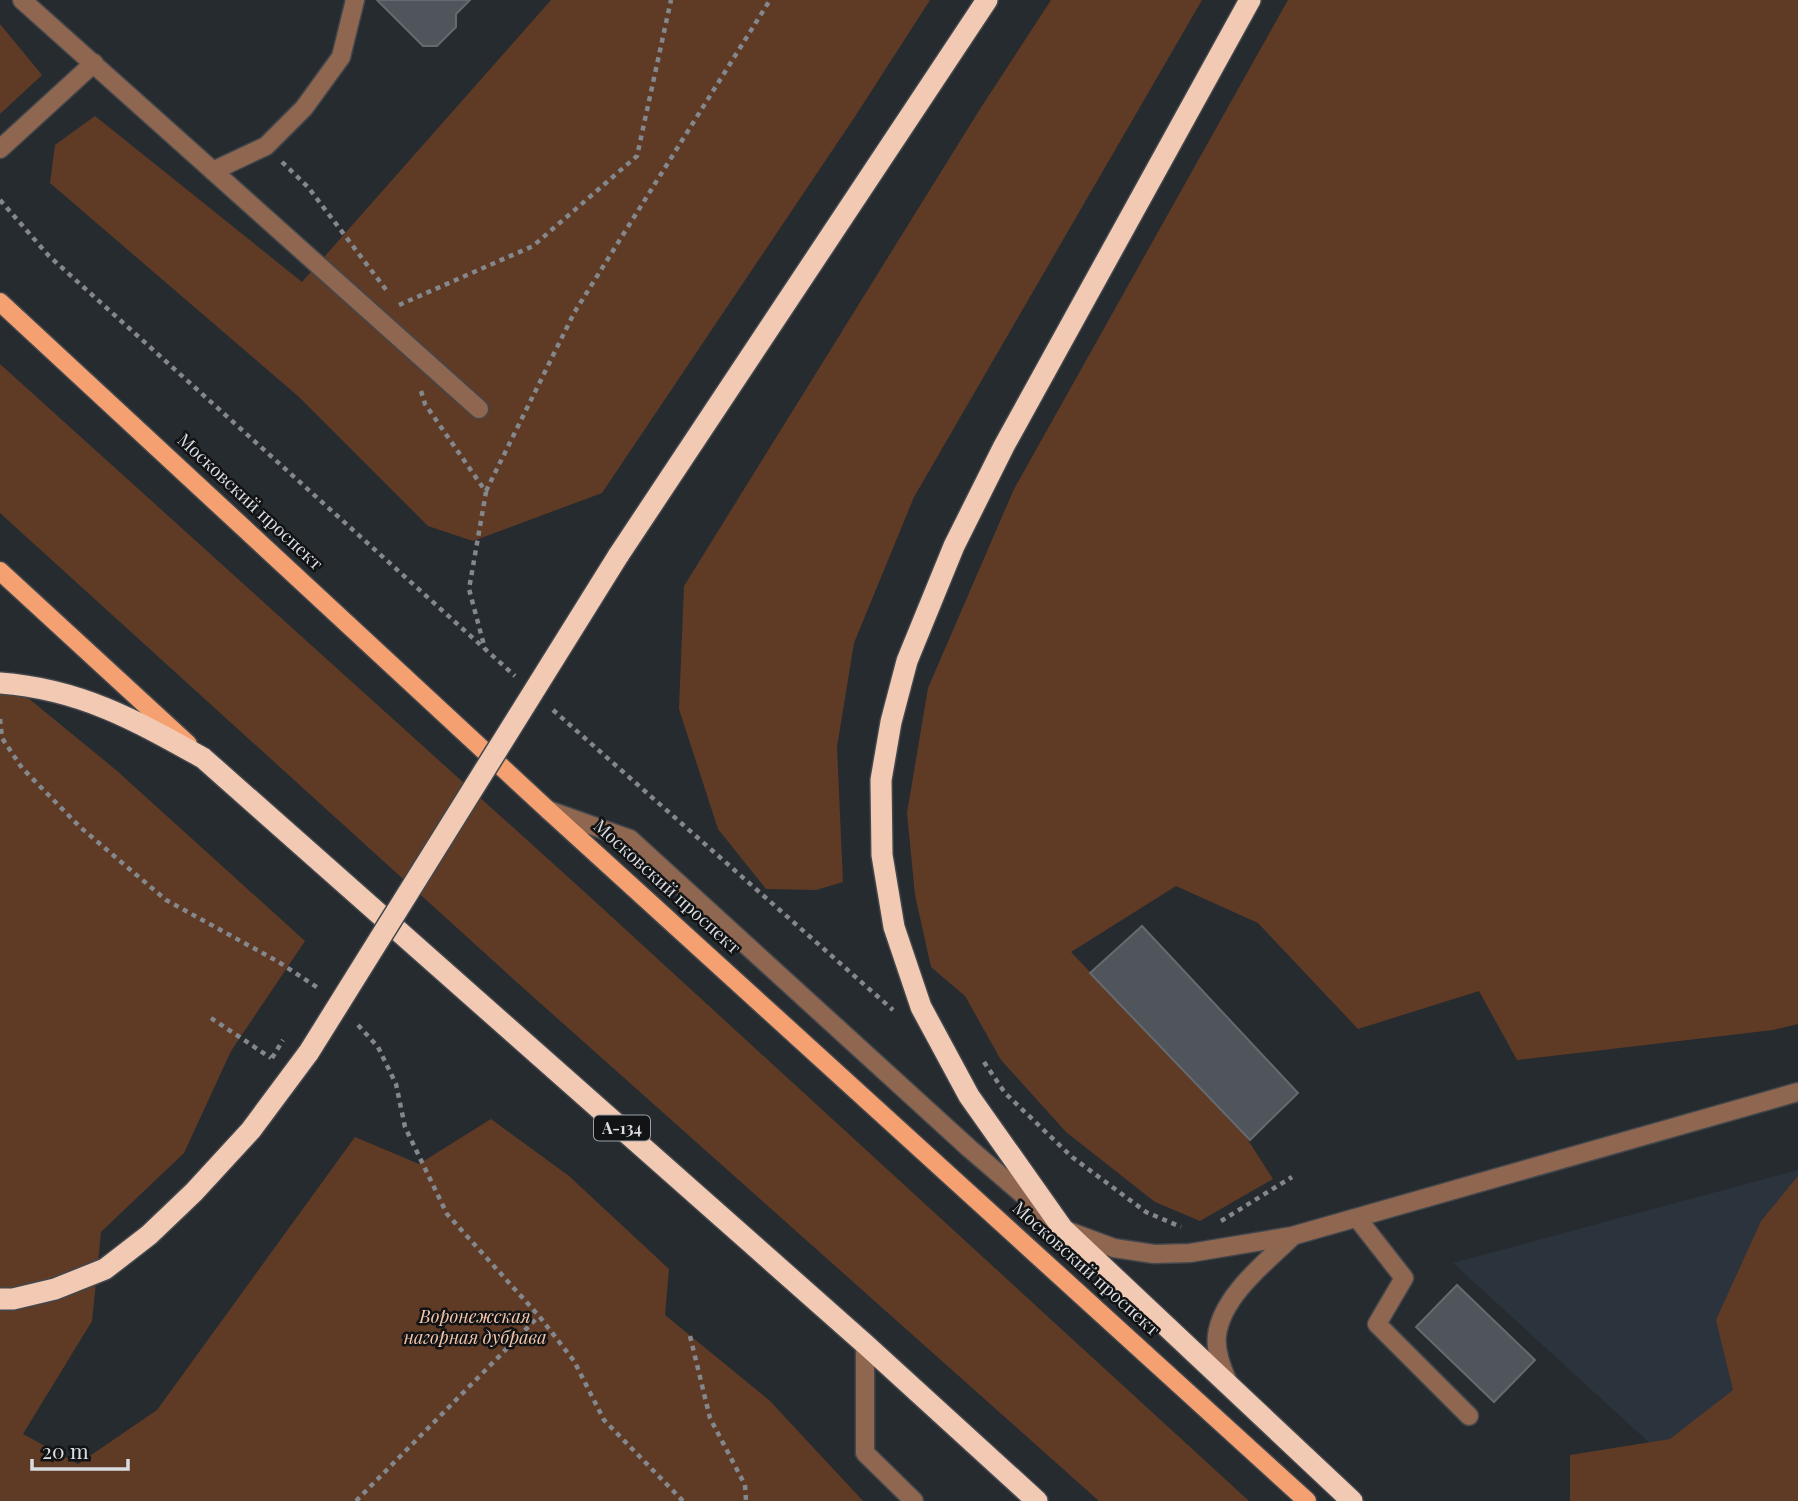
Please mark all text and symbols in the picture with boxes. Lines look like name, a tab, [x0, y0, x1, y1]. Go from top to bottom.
street label: Московский проспект	[173, 428, 328, 575]
street label: Московский проспект	[589, 814, 746, 959]
road number: А-134	[594, 1116, 650, 1140]
street label: Московский проспект	[1008, 1196, 1165, 1341]
park label: Воронежская нагорная дубрава	[403, 1304, 547, 1349]
scale bar	[32, 1428, 128, 1472]
text: 20 m	[42, 1436, 89, 1464]

